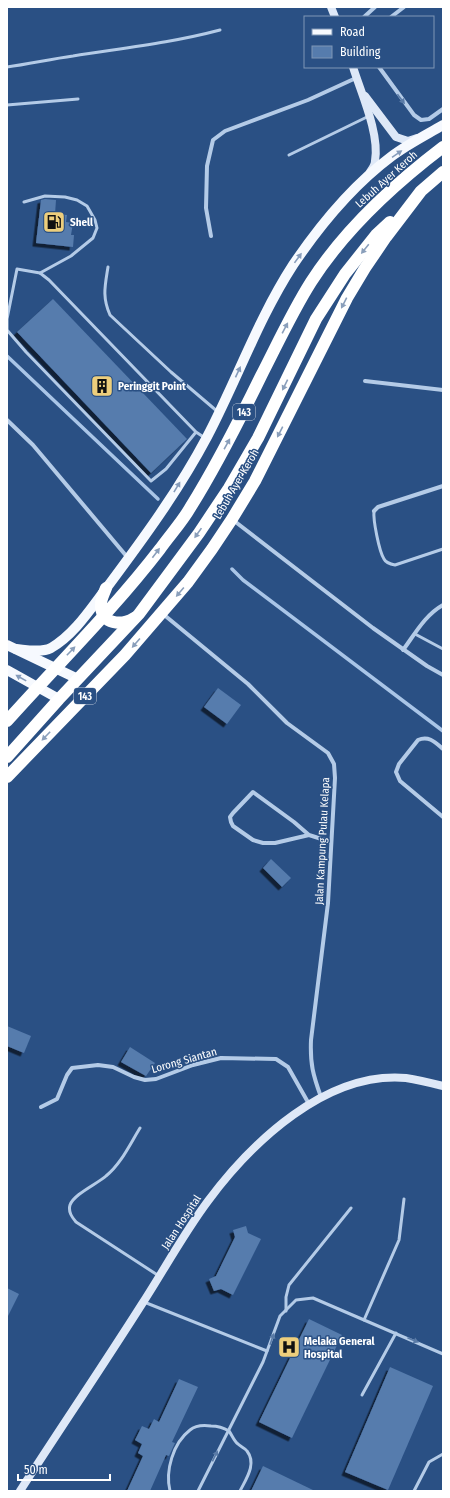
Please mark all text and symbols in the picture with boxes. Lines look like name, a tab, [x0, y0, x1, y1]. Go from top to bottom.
legend	[304, 16, 434, 68]
text: Road	[340, 25, 365, 39]
text: Building	[340, 45, 381, 59]
one-way arrow	[397, 93, 406, 104]
street label: Lebuh Ayer Keroh	[353, 148, 420, 211]
one-way arrow	[391, 150, 402, 157]
fuel station icon: Shell	[41, 209, 67, 235]
place label: Shell	[70, 216, 94, 229]
one-way arrow	[360, 244, 369, 255]
one-way arrow	[294, 252, 302, 263]
one-way arrow	[341, 297, 347, 309]
one-way arrow	[282, 322, 289, 334]
one-way arrow	[235, 366, 241, 378]
building icon: Peringgit Point	[89, 373, 115, 399]
one-way arrow	[282, 379, 288, 391]
place label: Peringgit Point	[118, 380, 186, 393]
road number: 143	[233, 404, 255, 420]
one-way arrow	[277, 426, 283, 438]
one-way arrow	[224, 439, 231, 450]
street label: Lebuh Ayer Keroh	[211, 447, 262, 522]
one-way arrow	[173, 481, 180, 493]
one-way arrow	[194, 528, 202, 539]
one-way arrow	[152, 548, 160, 558]
one-way arrow	[176, 586, 185, 597]
one-way arrow	[132, 637, 141, 648]
one-way arrow	[66, 646, 76, 656]
one-way arrow	[15, 674, 27, 681]
road number: 143	[74, 688, 96, 704]
one-way arrow	[41, 731, 51, 741]
street label: Jalan Kampung Pulau Kelapa	[313, 777, 332, 905]
street label: Lorong Siantan	[150, 1045, 218, 1076]
street label: Jalan Hospital	[159, 1192, 204, 1252]
one-way arrow	[269, 1333, 275, 1345]
hospital icon: Melaka General Hospital	[276, 1334, 302, 1360]
place label: Melaka General Hospital	[304, 1335, 376, 1361]
one-way arrow	[407, 1337, 418, 1343]
one-way arrow	[212, 1450, 219, 1462]
scale bar	[18, 1456, 110, 1482]
text: 50 m	[24, 1463, 48, 1477]

